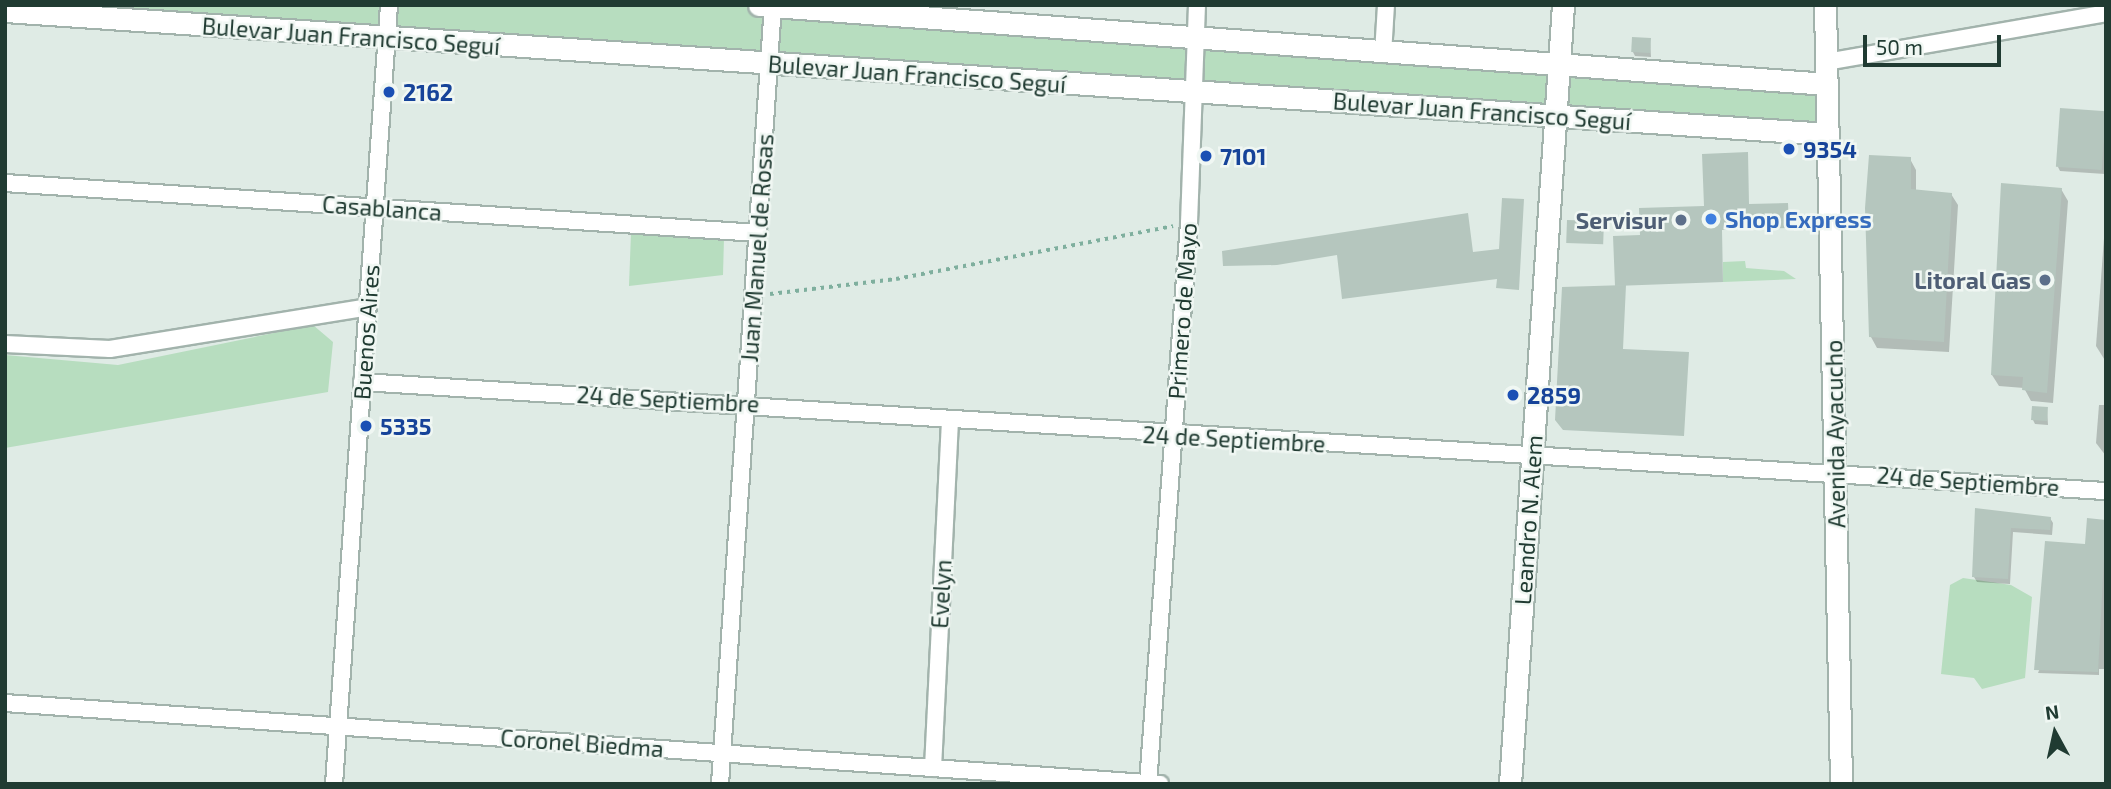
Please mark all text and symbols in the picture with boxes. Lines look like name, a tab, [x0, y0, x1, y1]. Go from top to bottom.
street label: Bulevar Juan Francisco Seguí	[201, 12, 501, 60]
scale bar	[1866, 21, 2004, 65]
text: 50 m	[1876, 34, 1923, 59]
street label: Bulevar Juan Francisco Seguí	[767, 50, 1067, 98]
place label: 2162	[403, 78, 453, 106]
marker: 2162	[381, 84, 397, 100]
street label: Bulevar Juan Francisco Seguí	[1332, 87, 1632, 135]
street label: Juan Manuel de Rosas	[735, 133, 779, 363]
place label: 9354	[1803, 135, 1857, 163]
marker: 9354	[1781, 141, 1797, 157]
place label: 7101	[1220, 142, 1267, 170]
marker: 7101	[1198, 148, 1214, 164]
street label: Casablanca	[321, 190, 443, 226]
place label: Shop Express	[1725, 205, 1872, 233]
place label: Servisur	[1576, 206, 1667, 234]
marker: Shop Express	[1703, 211, 1719, 227]
marker: Servisur	[1673, 212, 1689, 228]
street label: Primero de Mayo	[1162, 222, 1202, 400]
street label: Buenos Aires	[347, 263, 385, 401]
place label: Litoral Gas	[1914, 266, 2031, 294]
marker: Litoral Gas	[2037, 272, 2053, 288]
street label: Avenida Ayacucho	[1820, 339, 1850, 529]
street label: 24 de Septiembre	[576, 380, 760, 418]
place label: 2859	[1527, 381, 1581, 409]
marker: 2859	[1505, 387, 1521, 403]
place label: 5335	[380, 412, 431, 440]
marker: 5335	[358, 418, 374, 434]
street label: 24 de Septiembre	[1142, 420, 1326, 458]
street label: Leandro N. Alem	[1508, 434, 1548, 606]
street label: 24 de Septiembre	[1876, 461, 2060, 501]
street label: Evelyn	[925, 559, 957, 629]
north arrow	[2020, 698, 2090, 768]
text: N	[2044, 699, 2060, 724]
street label: Coronel Biedma	[499, 724, 665, 762]

